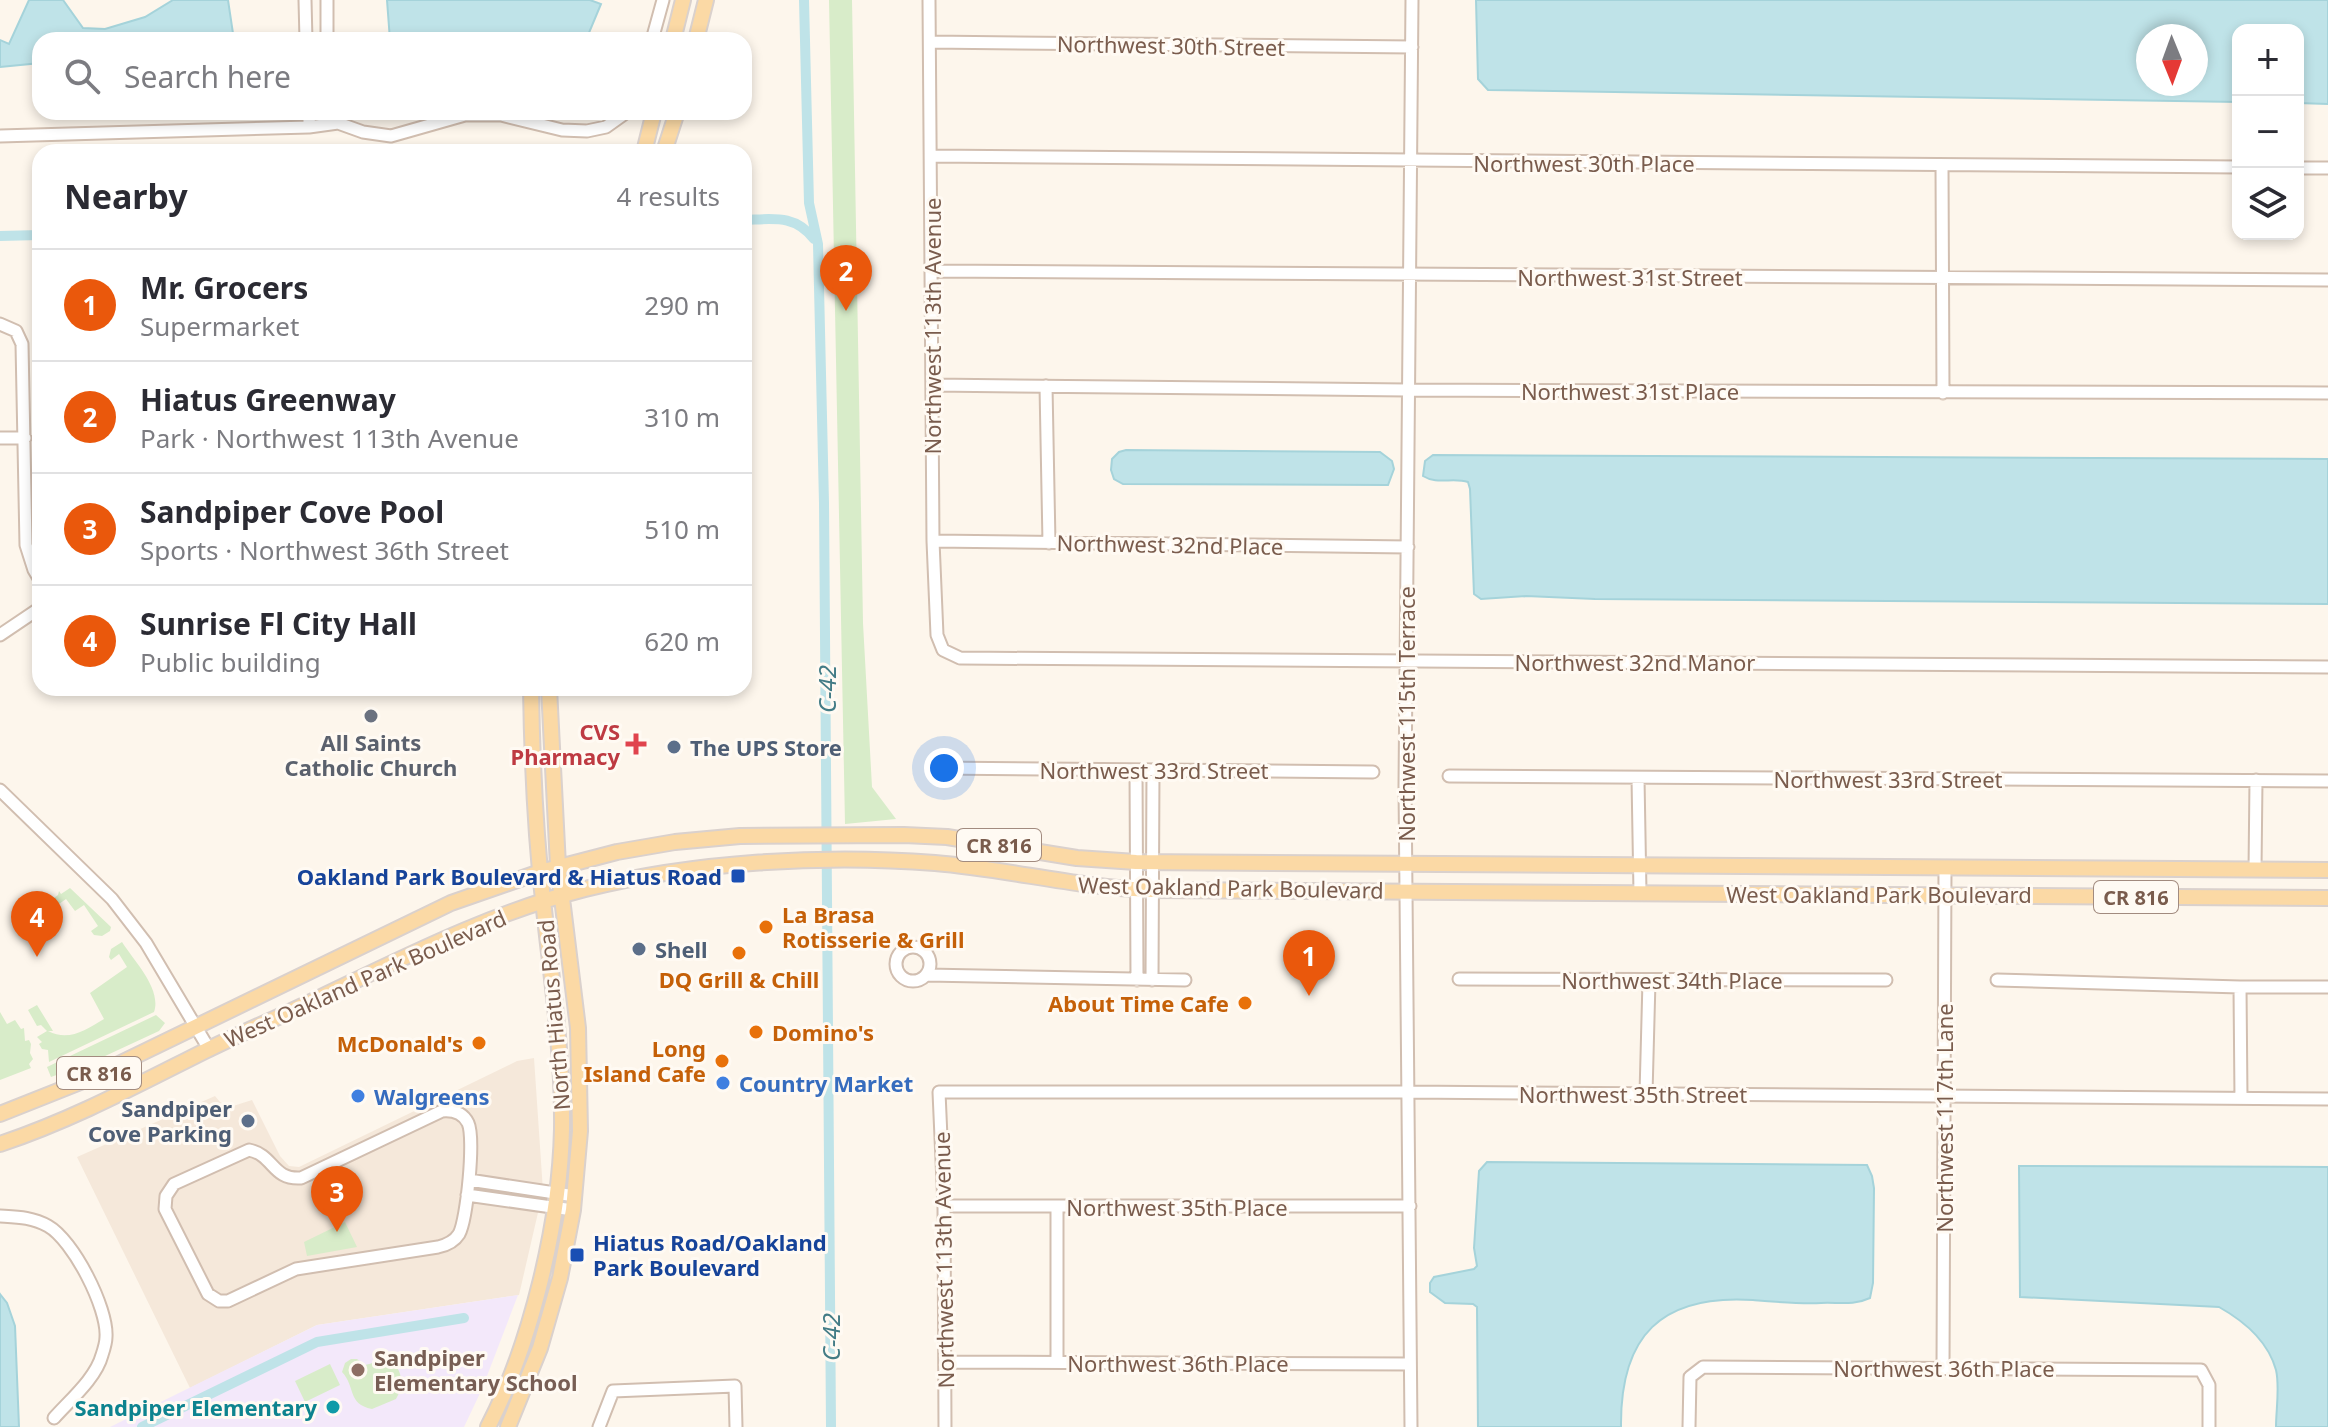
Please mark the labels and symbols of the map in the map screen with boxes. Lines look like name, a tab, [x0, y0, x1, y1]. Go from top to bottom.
north arrow	[2136, 24, 2208, 96]
street label: Northwest 30th Street	[1057, 28, 1286, 62]
street label: Northwest 30th Place	[1473, 148, 1695, 178]
street label: Northwest 113th Avenue	[917, 198, 947, 454]
pin: 2	[820, 245, 872, 311]
street label: Northwest 31st Street	[1517, 262, 1743, 292]
street label: Northwest 31st Place	[1521, 376, 1739, 406]
street label: Northwest 32nd Place	[1056, 527, 1284, 561]
street label: Northwest 115th Terrace	[1391, 586, 1421, 842]
street label: Northwest 32nd Manor	[1515, 647, 1755, 677]
water label: C-42	[810, 665, 843, 713]
marker: All Saints Catholic Church	[362, 707, 380, 725]
place label: CVS Pharmacy	[510, 716, 620, 771]
place label: All Saints Catholic Church	[285, 727, 457, 782]
place label: The UPS Store	[690, 732, 842, 762]
marker: CVS Pharmacy	[627, 735, 645, 753]
marker: The UPS Store	[665, 738, 683, 756]
your location	[924, 748, 964, 788]
street label: Northwest 33rd Street	[1039, 755, 1269, 785]
street label: Northwest 33rd Street	[1773, 764, 2003, 794]
road number: CR 816	[957, 829, 1041, 861]
place label: Oakland Park Boulevard & Hiatus Road	[297, 861, 722, 891]
marker: Oakland Park Boulevard & Hiatus Road	[729, 867, 747, 885]
street label: West Oakland Park Boulevard	[1078, 869, 1384, 905]
street label: West Oakland Park Boulevard	[1726, 879, 2032, 909]
road number: CR 816	[2094, 881, 2178, 913]
pin: 4	[11, 891, 63, 957]
place label: La Brasa Rotisserie & Grill	[782, 899, 964, 954]
street label: West Oakland Park Boulevard	[219, 902, 511, 1054]
street label: North Hiatus Road	[530, 918, 576, 1112]
marker: La Brasa Rotisserie & Grill	[757, 918, 775, 936]
pin: 1	[1283, 930, 1335, 996]
place label: Shell	[655, 934, 708, 964]
marker: Shell	[630, 940, 648, 958]
marker: DQ Grill & Chill	[730, 944, 748, 962]
place label: DQ Grill & Chill	[659, 964, 819, 994]
street label: Northwest 34th Place	[1561, 965, 1783, 995]
place label: About Time Cafe	[1048, 988, 1229, 1018]
marker: About Time Cafe	[1236, 994, 1254, 1012]
street label: Northwest 117th Lane	[1929, 1003, 1959, 1233]
place label: Domino's	[772, 1017, 874, 1047]
marker: Domino's	[747, 1023, 765, 1041]
place label: McDonald's	[337, 1028, 463, 1058]
place label: Long Island Cafe	[584, 1033, 706, 1088]
marker: McDonald's	[470, 1034, 488, 1052]
marker: Long Island Cafe	[713, 1052, 731, 1070]
road number: CR 816	[57, 1057, 141, 1089]
place label: Country Market	[739, 1068, 913, 1098]
marker: Country Market	[714, 1074, 732, 1092]
street label: Northwest 35th Street	[1519, 1079, 1747, 1109]
place label: Walgreens	[374, 1081, 489, 1111]
marker: Walgreens	[349, 1087, 367, 1105]
place label: Sandpiper Cove Parking	[88, 1093, 232, 1148]
marker: Sandpiper Cove Parking	[239, 1112, 257, 1130]
street label: Northwest 113th Avenue	[926, 1131, 960, 1389]
pin: 3	[311, 1166, 363, 1232]
street label: Northwest 35th Place	[1066, 1192, 1288, 1222]
place label: Hiatus Road/Oakland Park Boulevard	[593, 1227, 827, 1282]
marker: Hiatus Road/Oakland Park Boulevard	[568, 1246, 586, 1264]
water label: C-42	[814, 1313, 847, 1361]
place label: Sandpiper Elementary School	[374, 1342, 578, 1397]
street label: Northwest 36th Place	[1067, 1348, 1289, 1378]
street label: Northwest 36th Place	[1833, 1353, 2055, 1383]
marker: Sandpiper Elementary School	[349, 1361, 367, 1379]
place label: Sandpiper Elementary	[74, 1392, 317, 1422]
marker: Sandpiper Elementary	[324, 1398, 342, 1416]

